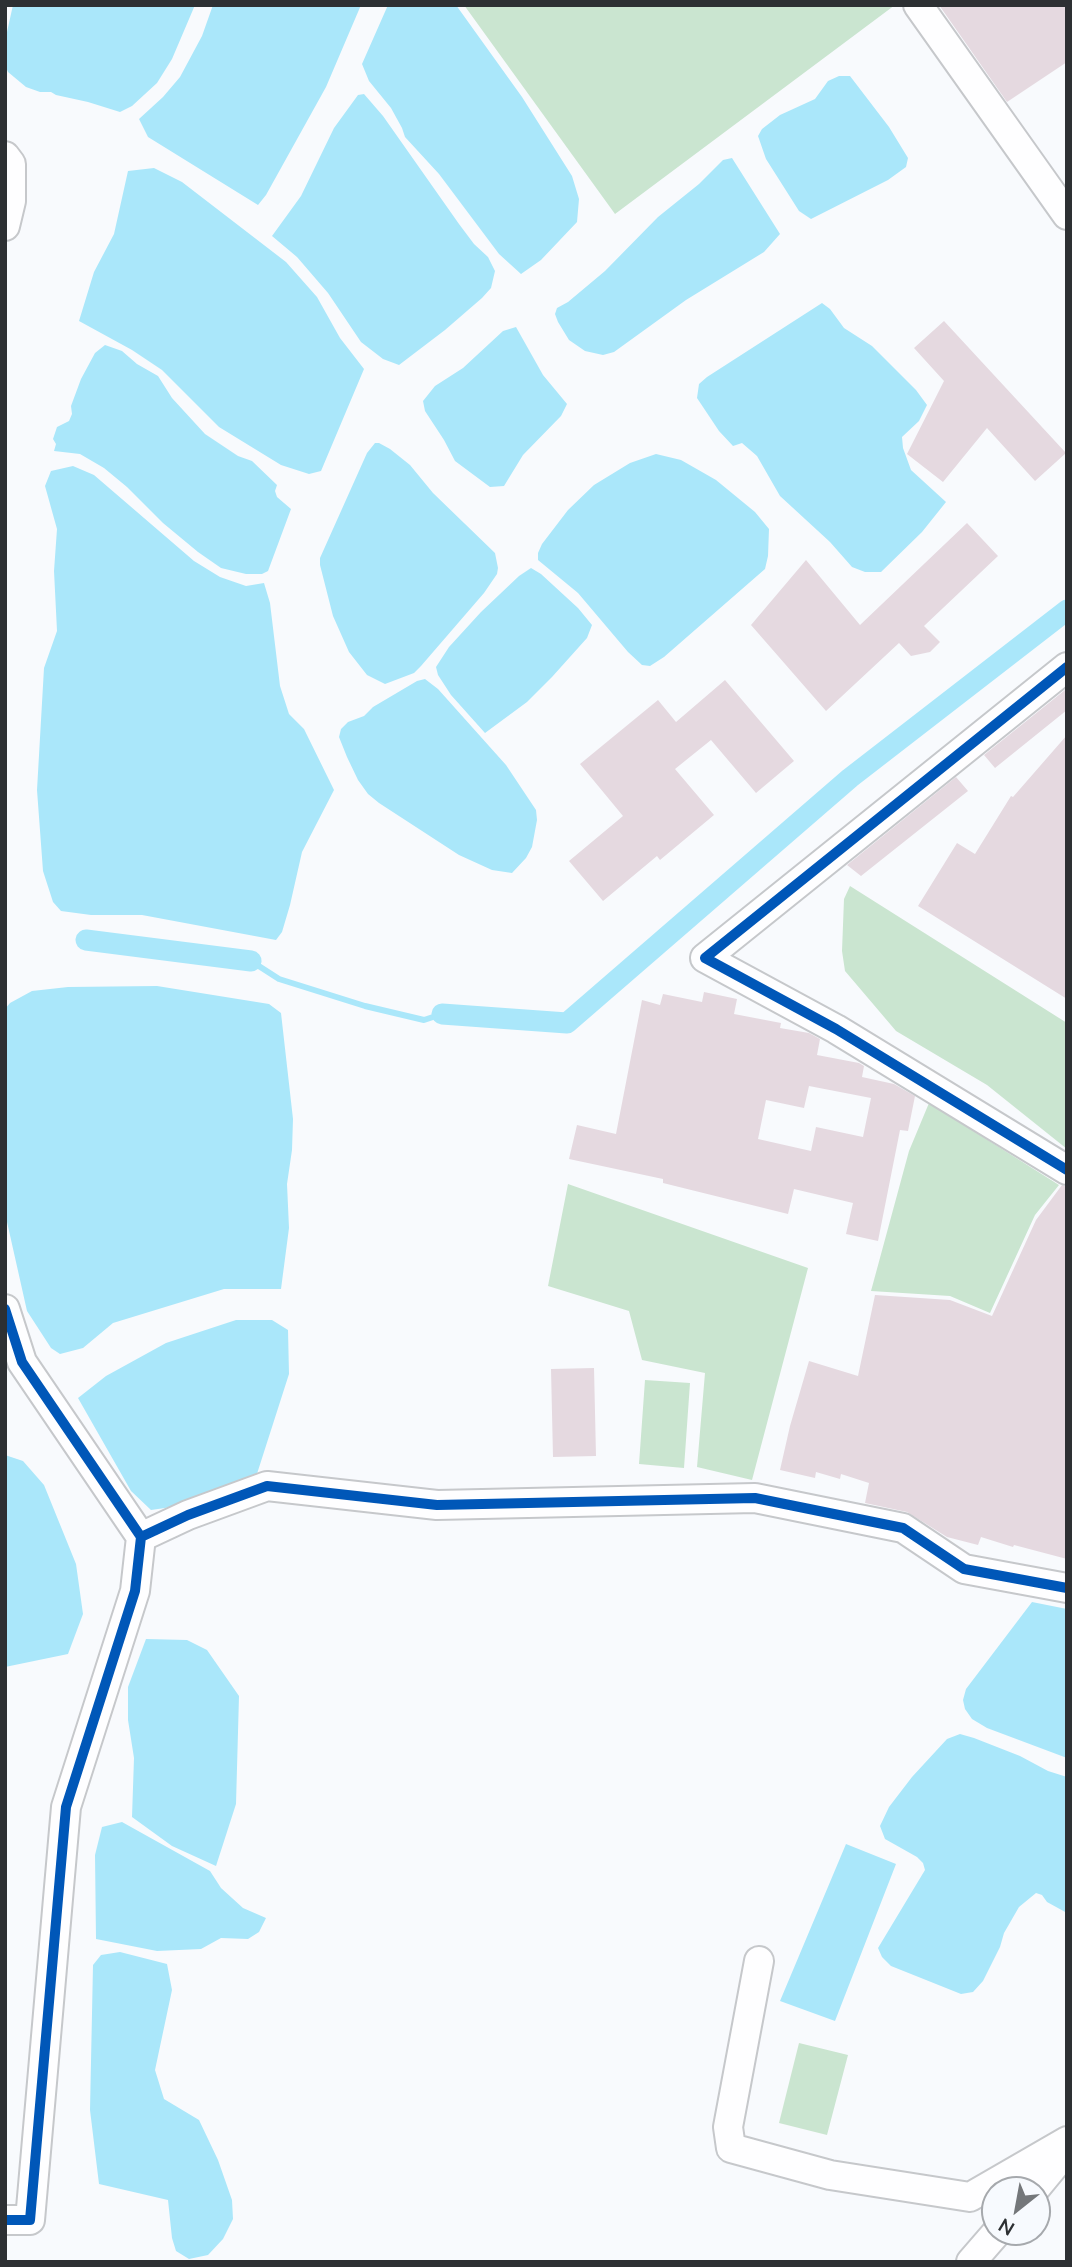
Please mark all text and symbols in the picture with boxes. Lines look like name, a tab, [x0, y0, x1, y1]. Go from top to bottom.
north arrow	[981, 2176, 1051, 2246]
text: N	[994, 2213, 1019, 2241]

